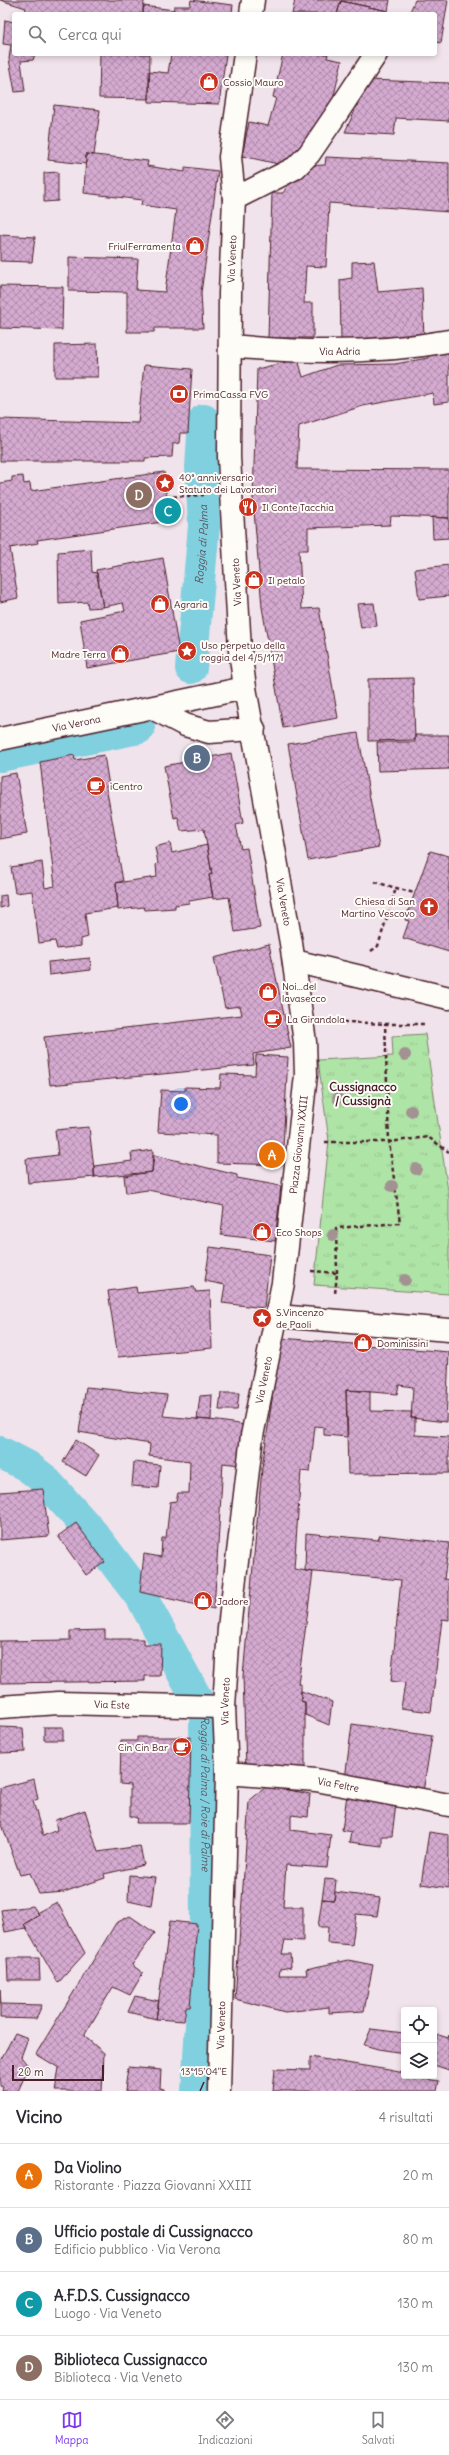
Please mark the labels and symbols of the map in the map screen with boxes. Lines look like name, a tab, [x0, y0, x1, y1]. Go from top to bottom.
shop icon: Cossio Mauro	[198, 71, 220, 93]
place label: Cossio Mauro	[223, 76, 284, 89]
street label: Via Veneto	[224, 234, 239, 283]
shop icon: FriulFerramenta	[184, 235, 206, 257]
place label: FriulFerramenta	[108, 240, 181, 253]
street label: Via Adria	[319, 344, 361, 358]
bank icon: PrimaCassa FVG	[168, 383, 190, 405]
place label: PrimaCassa FVG	[193, 388, 268, 401]
place label: 40° anniversario Statuto dei Lavoratori	[179, 471, 276, 496]
place icon: 40° anniversario Statuto dei Lavoratori	[154, 472, 176, 494]
pin: D	[126, 480, 152, 510]
pin: C	[155, 496, 181, 526]
restaurant icon: Il Conte Tacchia	[237, 496, 259, 518]
place label: Il Conte Tacchia	[262, 501, 334, 514]
water label: Roggia di Palma	[192, 504, 211, 585]
street label: Via Veneto	[229, 557, 244, 606]
shop icon: Il petalo	[243, 569, 265, 591]
place label: Il petalo	[268, 574, 305, 587]
shop icon: Agraria	[149, 593, 171, 615]
place label: Agraria	[174, 598, 208, 611]
place label: Uso perpetuo della roggia del 4/5/1171	[201, 639, 285, 664]
place icon: Uso perpetuo della roggia del 4/5/1171	[176, 640, 198, 662]
shop icon: Madre Terra	[109, 643, 131, 665]
place label: Madre Terra	[51, 648, 106, 661]
street label: Via Verona	[51, 712, 102, 735]
pin: B	[184, 743, 210, 773]
cafe icon: iCentro	[85, 775, 107, 797]
place label: iCentro	[110, 780, 143, 793]
street label: Via Veneto	[273, 877, 294, 927]
place label: Chiesa di San Martino Vescovo	[341, 895, 415, 920]
church icon: Chiesa di San Martino Vescovo	[418, 896, 440, 918]
place label: Noi...del lavasecco	[282, 980, 326, 1005]
shop icon: Noi...del lavasecco	[257, 981, 279, 1003]
cafe icon: La Girandola	[262, 1008, 284, 1030]
place label: La Girandola	[287, 1013, 345, 1026]
district label: Cussignacco / Cussignà	[329, 1079, 397, 1109]
your location	[171, 1094, 191, 1114]
street label: Piazza Giovanni XXIII	[287, 1095, 311, 1195]
pin: A	[259, 1140, 285, 1170]
shop icon: Eco Shops	[251, 1221, 273, 1243]
place label: Eco Shops	[276, 1226, 322, 1239]
place label: S.Vincenzo de Paoli	[276, 1306, 324, 1331]
place icon: S.Vincenzo de Paoli	[251, 1307, 273, 1329]
shop icon: Dominissini	[352, 1332, 374, 1354]
place label: Dominissini	[377, 1337, 428, 1350]
street label: Via Veneto	[253, 1355, 275, 1405]
shop icon: Jadore	[192, 1590, 214, 1612]
place label: Jadore	[217, 1595, 248, 1608]
street label: Via Veneto	[218, 1676, 233, 1725]
street label: Via Este	[94, 1698, 130, 1712]
water label: Roggia di Palma / Roie di Palme	[198, 1716, 213, 1873]
cafe icon: Cin Cin Bar	[171, 1736, 193, 1758]
place label: Cin Cin Bar	[118, 1741, 168, 1754]
street label: Via Feltre	[316, 1774, 360, 1795]
street label: Via Veneto	[214, 2000, 228, 2049]
scale bar	[12, 2063, 104, 2082]
text: 13°15'04"E	[181, 2065, 227, 2078]

